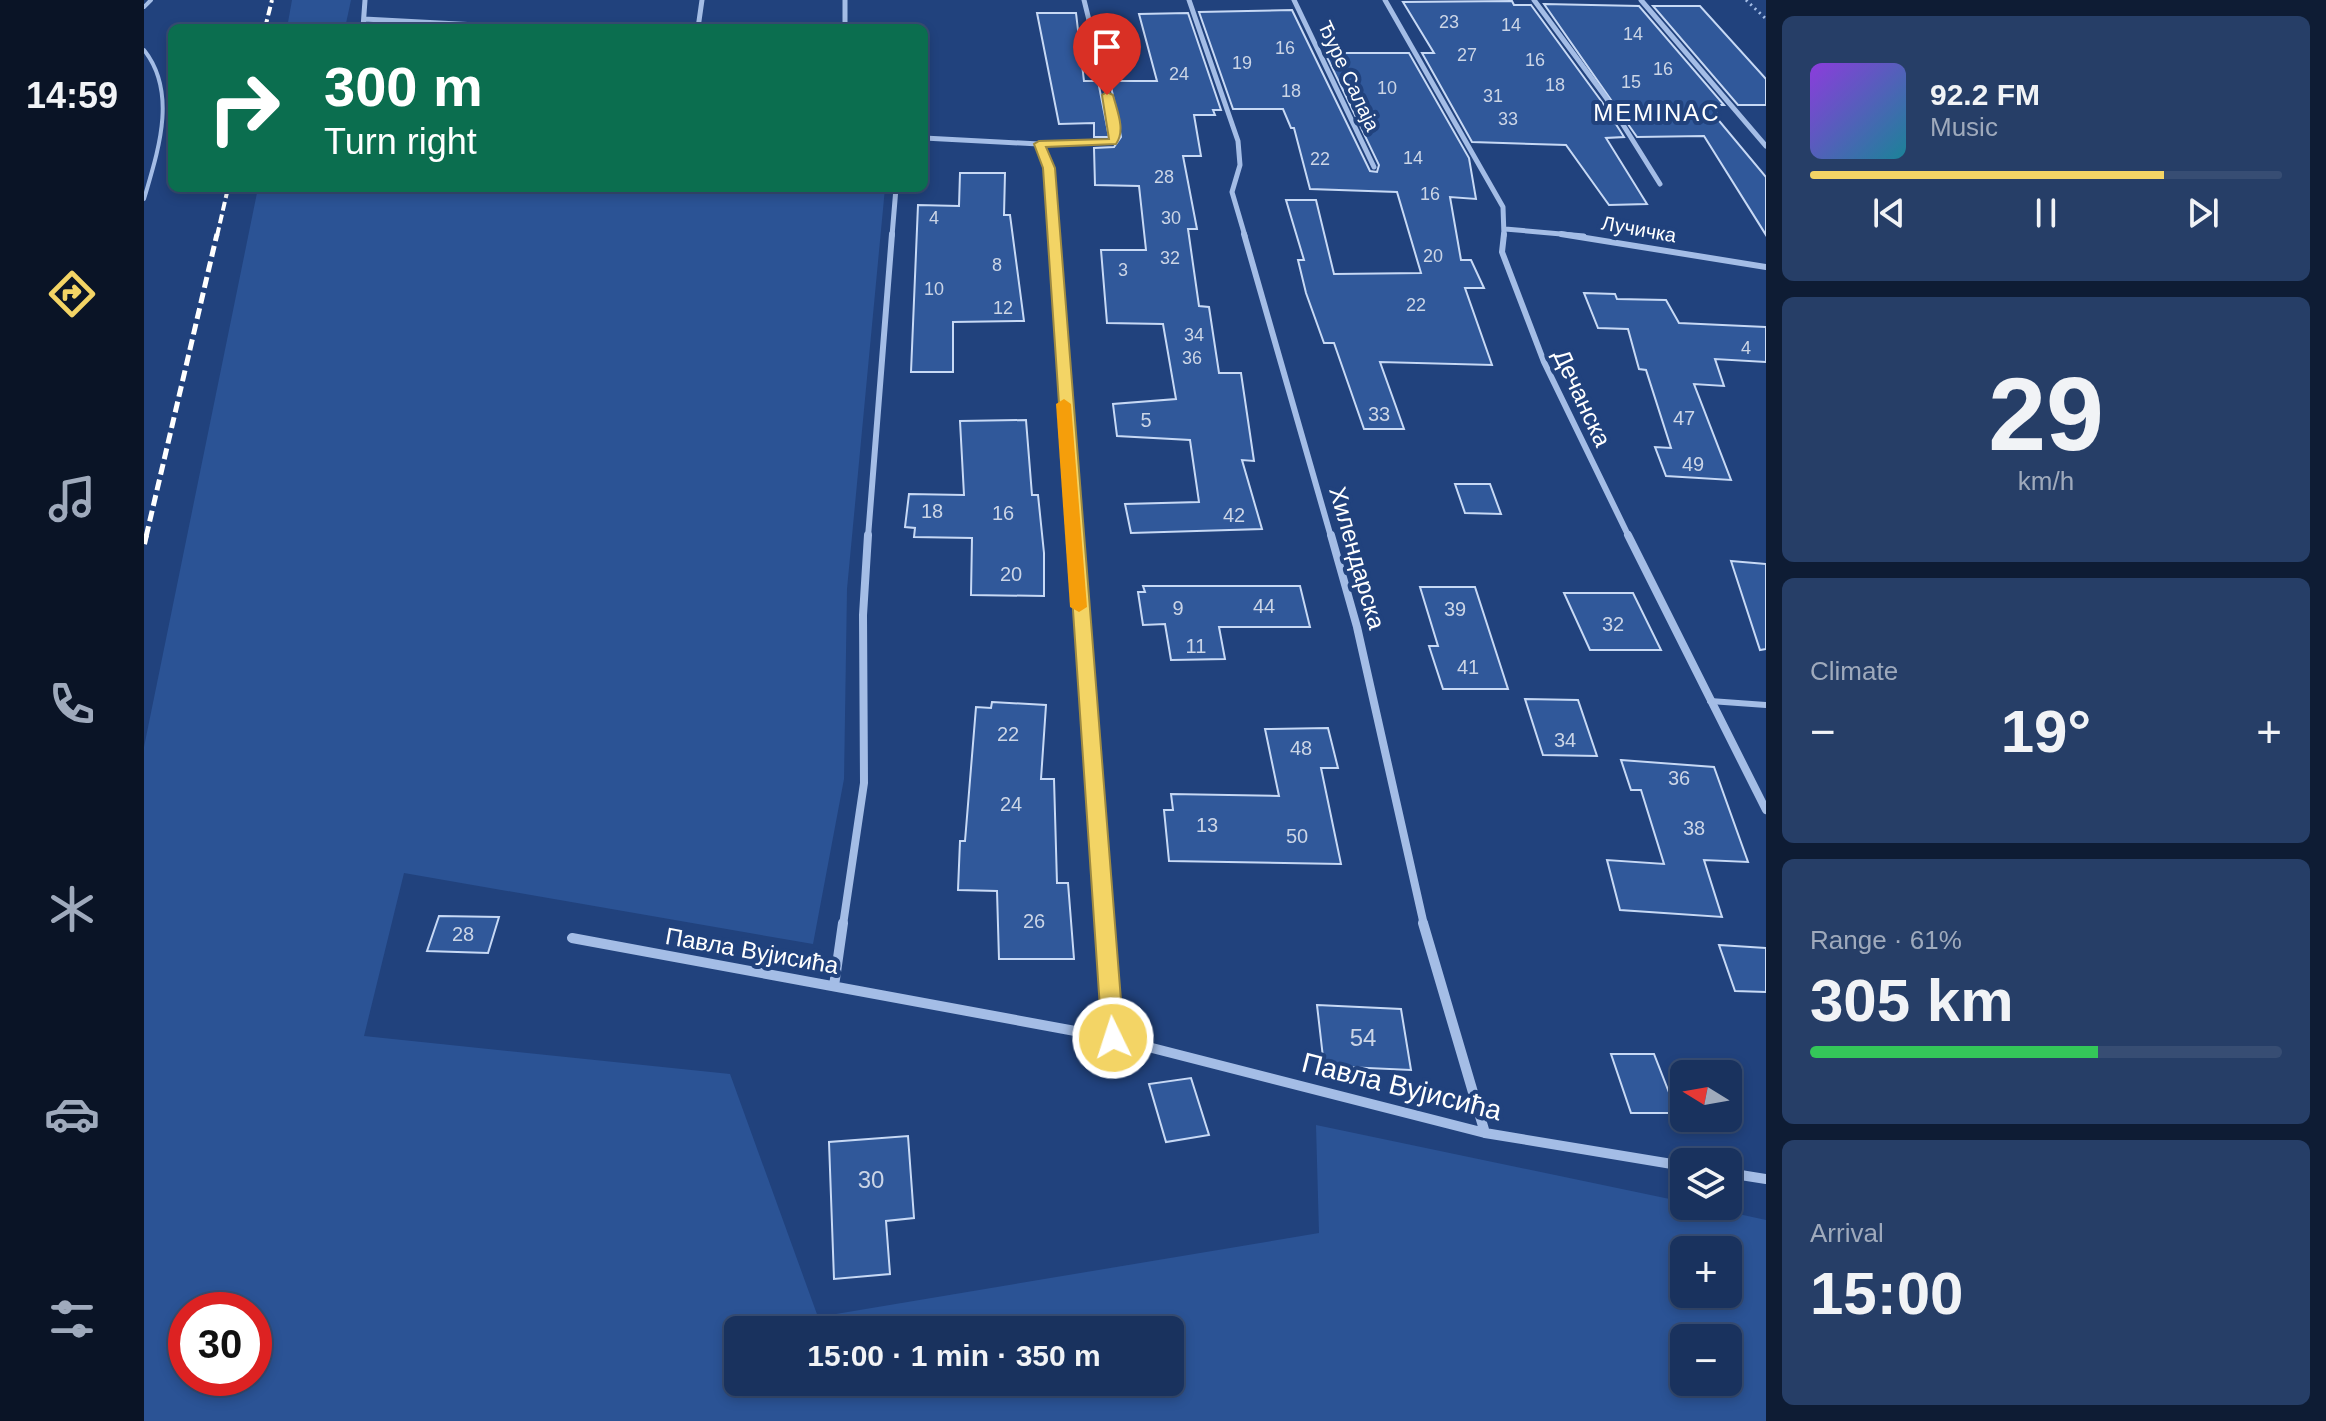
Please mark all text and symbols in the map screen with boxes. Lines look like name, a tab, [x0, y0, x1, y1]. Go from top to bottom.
house number: 23	[1439, 12, 1459, 32]
pin	[1073, 13, 1141, 95]
house number: 14	[1501, 15, 1521, 35]
street label: Ђуре Салаја	[1314, 17, 1384, 135]
house number: 14	[1623, 24, 1643, 44]
icon: arrive	[1085, 25, 1129, 69]
house number: 16	[1275, 38, 1295, 58]
house number: 27	[1457, 45, 1477, 65]
house number: 16	[1525, 50, 1545, 70]
house number: 19	[1232, 53, 1252, 73]
text: 300 m	[324, 55, 483, 118]
icon: right	[192, 56, 296, 160]
house number: 16	[1653, 59, 1673, 79]
house number: 24	[1169, 64, 1189, 84]
house number: 15	[1621, 72, 1641, 92]
text: 14:59	[26, 75, 118, 116]
house number: 18	[1545, 75, 1565, 95]
house number: 10	[1377, 78, 1397, 98]
text: 92.2 FM	[1930, 78, 2040, 111]
house number: 18	[1281, 81, 1301, 101]
house number: 31	[1483, 86, 1503, 106]
district label: MEMINAC	[1593, 99, 1721, 126]
house number: 33	[1498, 109, 1518, 129]
text: Music	[1930, 112, 1998, 142]
text: Turn right	[324, 121, 477, 162]
house number: 14	[1403, 148, 1423, 168]
house number: 22	[1310, 149, 1330, 169]
house number: 28	[1154, 167, 1174, 187]
house number: 16	[1420, 184, 1440, 204]
icon: previous	[1867, 191, 1911, 235]
icon: pause	[2024, 191, 2068, 235]
icon: next	[2181, 191, 2225, 235]
house number: 4	[929, 208, 939, 228]
house number: 30	[1161, 208, 1181, 228]
street label: Лучичка	[1600, 212, 1679, 247]
house number: 20	[1423, 246, 1443, 266]
house number: 32	[1160, 248, 1180, 268]
house number: 8	[992, 255, 1002, 275]
house number: 3	[1118, 260, 1128, 280]
icon: directions	[44, 266, 100, 322]
house number: 10	[924, 279, 944, 299]
house number: 22	[1406, 295, 1426, 315]
house number: 12	[993, 298, 1013, 318]
house number: 34	[1184, 325, 1204, 345]
house number: 4	[1741, 338, 1751, 358]
street label: Дечанска	[1548, 345, 1617, 451]
house number: 36	[1182, 348, 1202, 368]
text: 29	[1988, 356, 2104, 472]
house number: 33	[1368, 403, 1390, 425]
house number: 47	[1673, 407, 1695, 429]
house number: 5	[1140, 409, 1152, 431]
house number: 49	[1682, 453, 1704, 475]
text: km/h	[2018, 466, 2074, 496]
icon: music	[44, 471, 100, 527]
street label: Хилендарска	[1324, 483, 1391, 633]
house number: 18	[921, 500, 943, 522]
house number: 16	[992, 502, 1014, 524]
house number: 42	[1223, 504, 1245, 526]
house number: 20	[1000, 563, 1022, 585]
house number: 44	[1253, 595, 1275, 617]
house number: 9	[1172, 597, 1184, 619]
house number: 39	[1444, 598, 1466, 620]
house number: 32	[1602, 613, 1624, 635]
house number: 11	[1186, 635, 1206, 657]
house number: 41	[1457, 656, 1479, 678]
text: Climate	[1810, 656, 1898, 686]
icon: phone	[44, 676, 100, 732]
text: 19°	[2001, 698, 2091, 765]
text: −	[1810, 707, 1836, 756]
text: +	[2256, 707, 2282, 756]
house number: 22	[997, 723, 1019, 745]
house number: 34	[1554, 729, 1576, 751]
house number: 48	[1290, 737, 1312, 759]
house number: 36	[1668, 767, 1690, 789]
house number: 24	[1000, 793, 1022, 815]
house number: 13	[1196, 814, 1218, 836]
house number: 38	[1683, 817, 1705, 839]
house number: 50	[1286, 825, 1308, 847]
icon: climate	[44, 881, 100, 937]
house number: 26	[1023, 910, 1045, 932]
street label: Павла Вујисића	[663, 922, 841, 979]
house number: 28	[452, 923, 474, 945]
text: Range · 61%	[1810, 925, 1962, 955]
text: 305 km	[1810, 967, 2014, 1034]
position arrow	[1071, 996, 1155, 1080]
house number: 54	[1350, 1024, 1376, 1051]
street label: Павла Вујисића	[1299, 1047, 1505, 1126]
north arrow	[1670, 1060, 1742, 1132]
map controls	[1670, 1060, 1742, 1396]
icon: car	[44, 1086, 100, 1142]
button: layers	[1670, 1148, 1742, 1220]
house number: 30	[858, 1166, 884, 1193]
text: Arrival	[1810, 1218, 1884, 1248]
button: +	[1670, 1236, 1742, 1308]
text: 15:00	[1810, 1260, 1963, 1327]
icon: filters	[44, 1291, 100, 1347]
speed limit sign: 30	[168, 1292, 272, 1396]
button: −	[1670, 1324, 1742, 1396]
text: 15:00 · 1 min · 350 m	[807, 1339, 1101, 1372]

